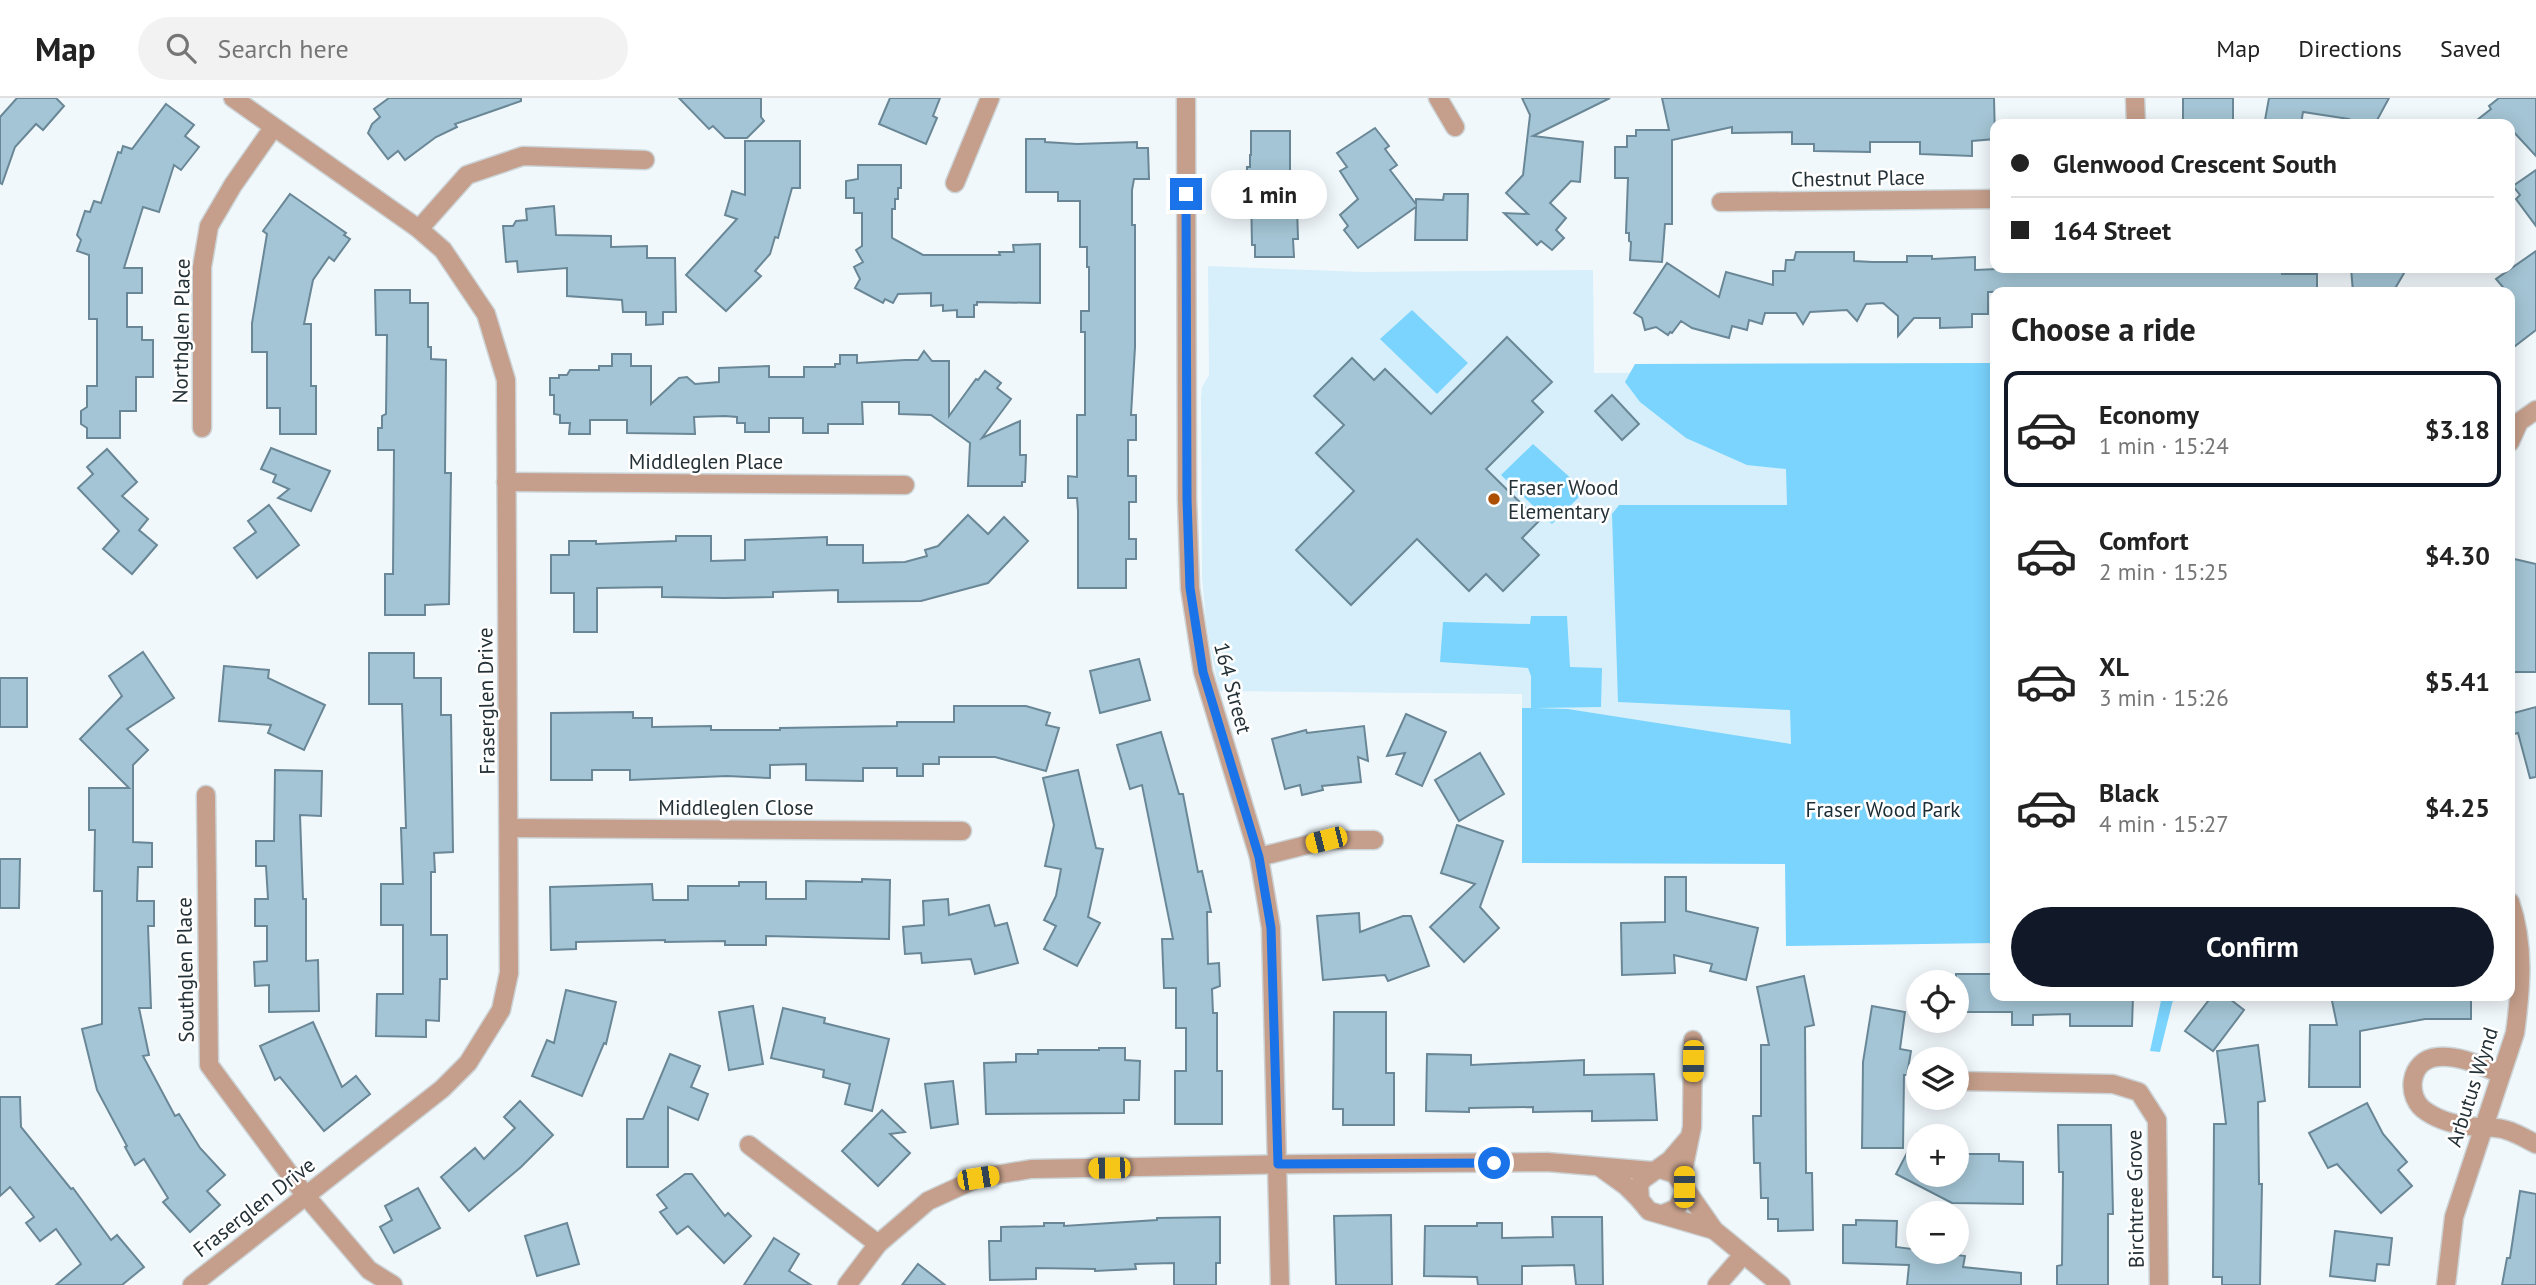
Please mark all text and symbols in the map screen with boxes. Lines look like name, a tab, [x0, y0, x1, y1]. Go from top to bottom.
search box	[138, 17, 628, 80]
text: Map	[35, 27, 96, 70]
icon: search	[162, 29, 200, 67]
text: Search here	[218, 32, 349, 65]
text: Map	[2216, 33, 2260, 64]
text: Directions	[2298, 33, 2402, 64]
text: Saved	[2440, 33, 2501, 64]
text: Glenwood Crescent South	[2053, 147, 2337, 180]
street label: Chestnut Place	[1791, 163, 1925, 193]
callout: 1 min	[1210, 170, 1326, 218]
route end	[1170, 178, 1202, 210]
text: 1 min	[1241, 180, 1297, 209]
text: 164 Street	[2053, 214, 2171, 247]
street label: Northglen Place	[166, 258, 196, 404]
text: Choose a ride	[2011, 308, 2196, 350]
icon: car	[2015, 398, 2078, 461]
text: Economy	[2099, 398, 2199, 431]
text: $3.18	[2425, 413, 2490, 446]
text: 1 min · 15:24	[2099, 431, 2229, 460]
street label: Middleglen Place	[629, 448, 783, 475]
place label: Fraser Wood Elementary	[1508, 474, 1619, 525]
marker: Fraser Wood Elementary	[1486, 491, 1502, 507]
icon: car	[2015, 524, 2078, 587]
text: Comfort	[2099, 524, 2189, 557]
text: $4.30	[2425, 539, 2490, 572]
text: 2 min · 15:25	[2099, 557, 2229, 586]
street label: Fraserglen Drive	[471, 627, 501, 775]
street label: 164 Street	[1208, 639, 1258, 737]
icon: car	[2015, 650, 2078, 713]
text: XL	[2099, 650, 2129, 683]
text: $5.41	[2425, 665, 2490, 698]
text: 3 min · 15:26	[2099, 683, 2229, 712]
icon: car	[2015, 776, 2078, 839]
text: Black	[2099, 776, 2159, 809]
text: $4.25	[2425, 791, 2490, 824]
street label: Middleglen Close	[658, 794, 814, 821]
park label: Fraser Wood Park	[1806, 796, 1960, 823]
text: 4 min · 15:27	[2099, 809, 2229, 838]
car	[1304, 825, 1349, 855]
street label: Southglen Place	[170, 897, 200, 1043]
button: Confirm	[2011, 907, 2494, 987]
map controls	[1906, 970, 1969, 1264]
button: locate	[1906, 970, 1969, 1033]
street label: Arbutus Wynd	[2440, 1024, 2504, 1150]
car	[1683, 1040, 1704, 1082]
button: layers	[1906, 1047, 1969, 1110]
button: +	[1906, 1124, 1969, 1187]
street label: Birchtree Grove	[2120, 1130, 2150, 1268]
route start	[1478, 1147, 1510, 1179]
street label: Fraserglen Drive	[188, 1151, 320, 1263]
car	[1088, 1157, 1131, 1179]
car	[956, 1164, 1001, 1192]
car	[1674, 1166, 1695, 1208]
button: −	[1906, 1201, 1969, 1264]

